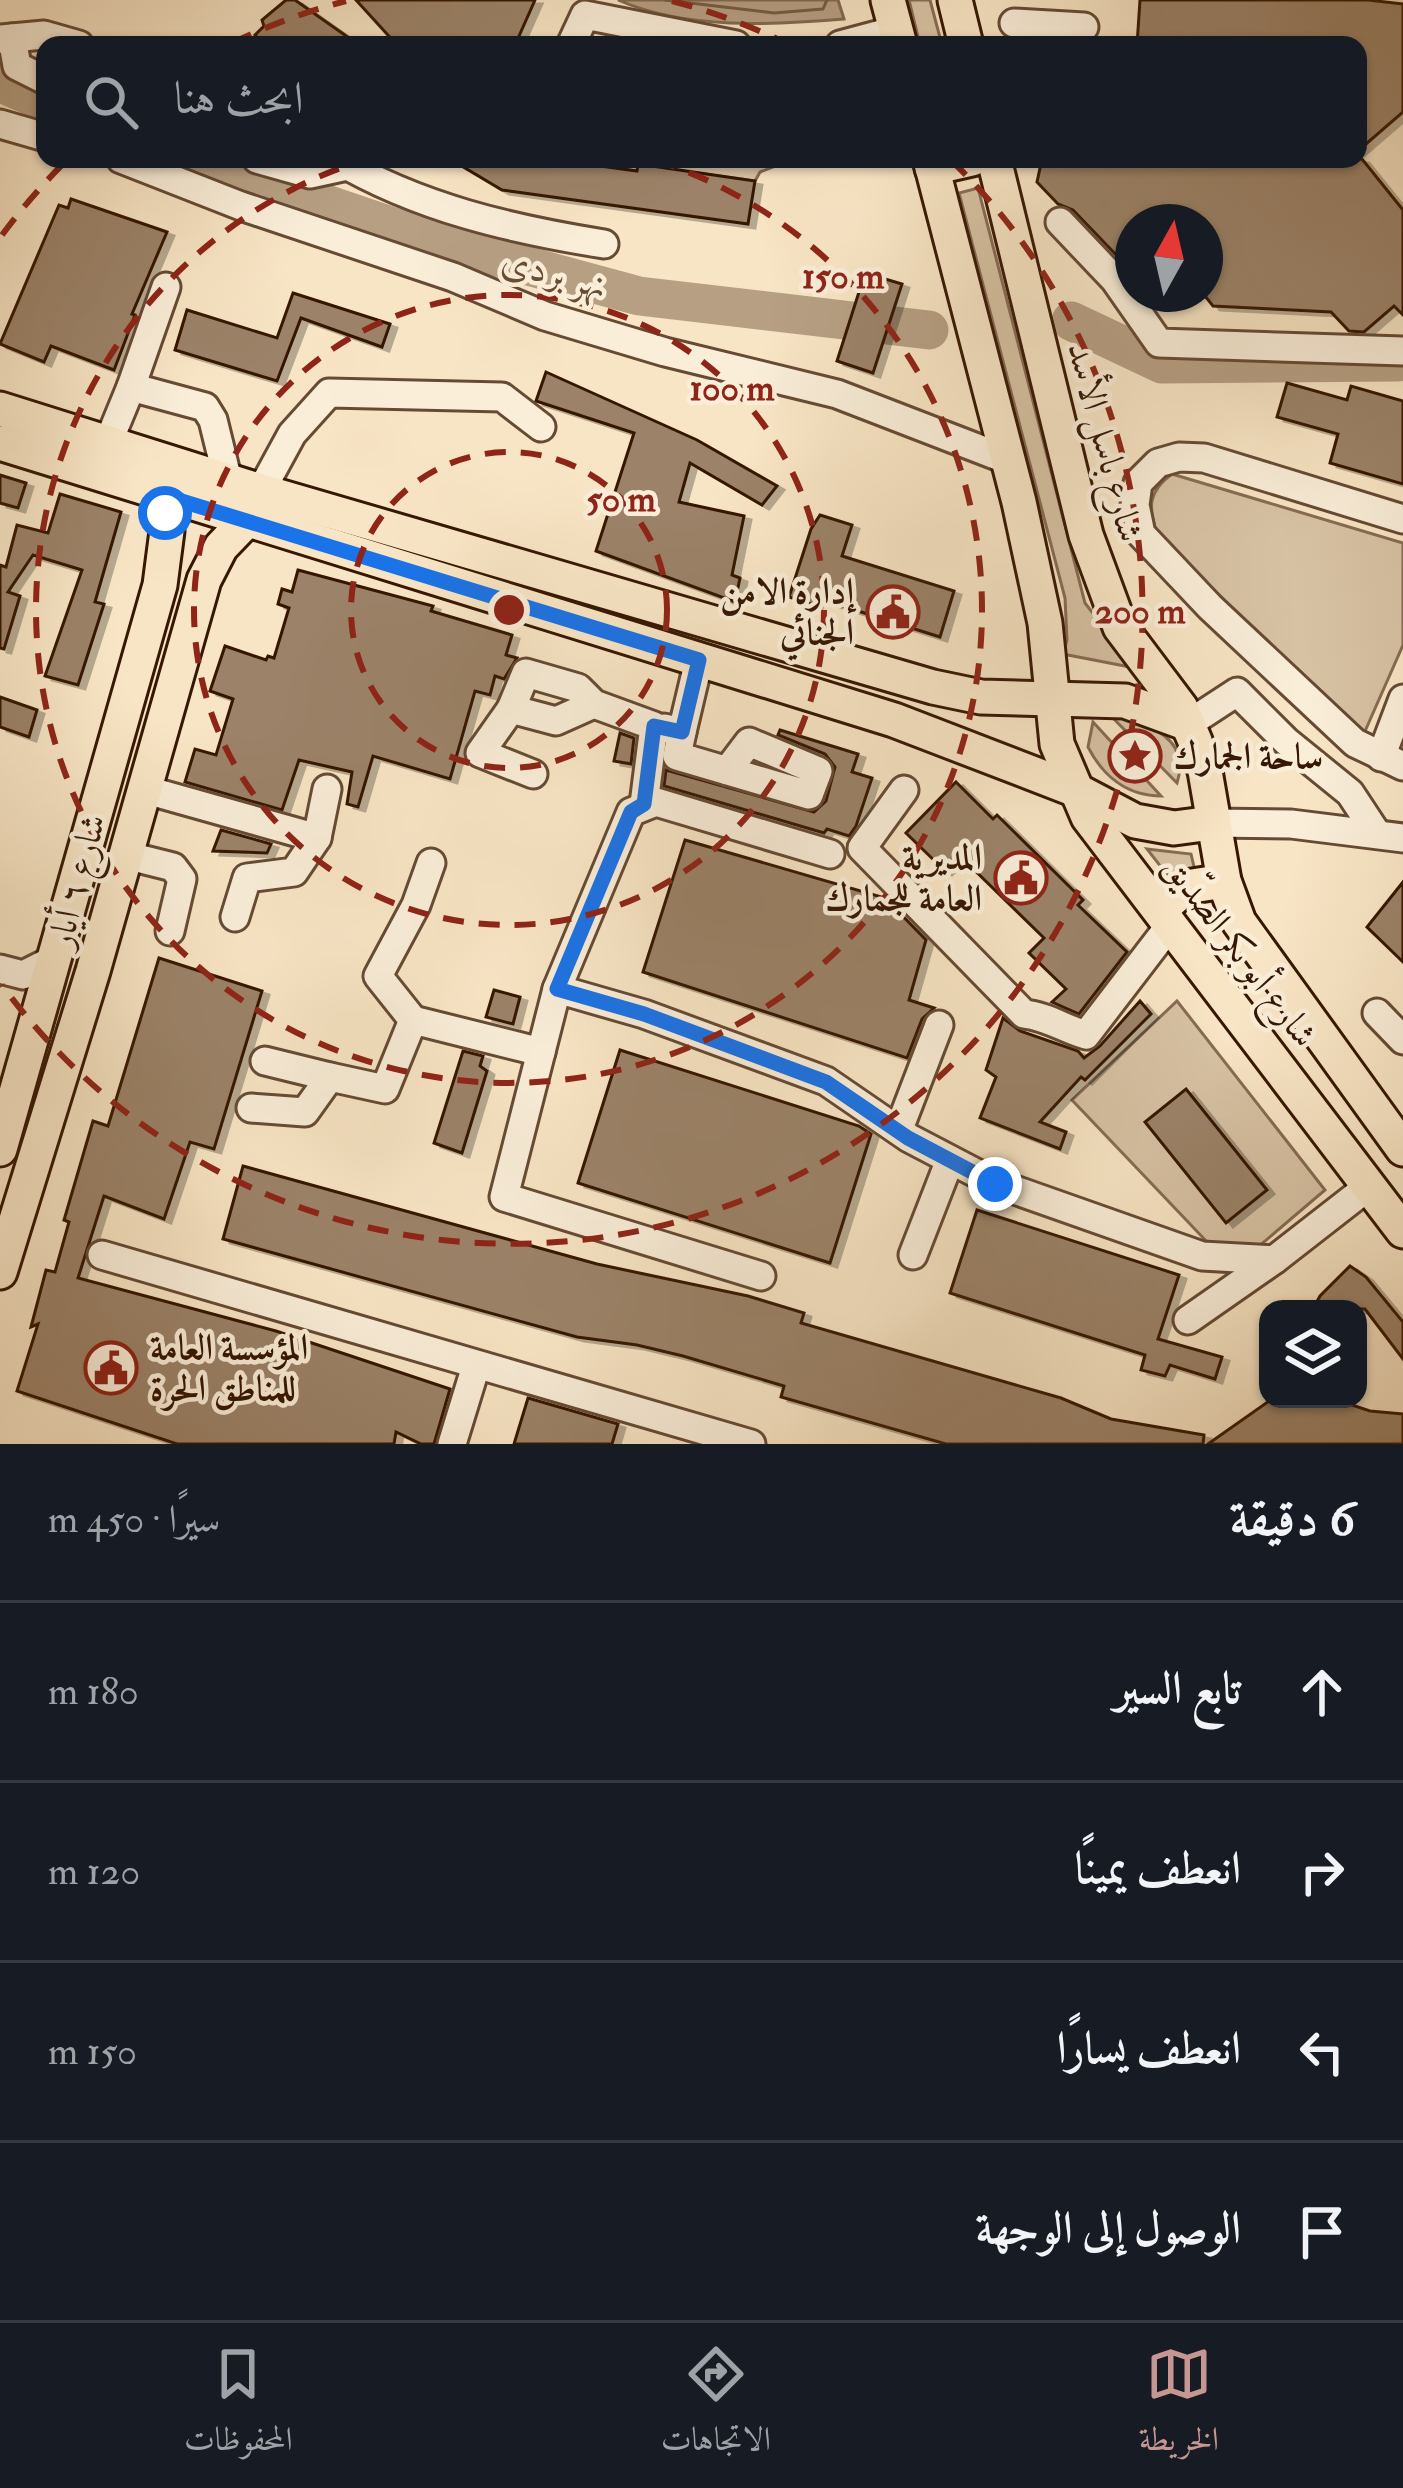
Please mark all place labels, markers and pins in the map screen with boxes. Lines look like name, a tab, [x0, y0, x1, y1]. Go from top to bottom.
place label: إدارة الامن الجنائي	[720, 569, 857, 661]
public building icon: إدارة الامن الجنائي	[865, 584, 921, 640]
centre of rings	[488, 589, 530, 631]
place icon: ساحة الجمارك	[1107, 728, 1163, 784]
place label: ساحة الجمارك	[1174, 734, 1323, 779]
place label: المديرية العامة للجمارك	[826, 835, 982, 921]
public building icon: المديرية العامة للجمارك	[993, 850, 1049, 906]
place label: المؤسسة العامة للمناطق الحرة	[150, 1325, 308, 1412]
public building icon: المؤسسة العامة للمناطق الحرة	[83, 1340, 139, 1396]

